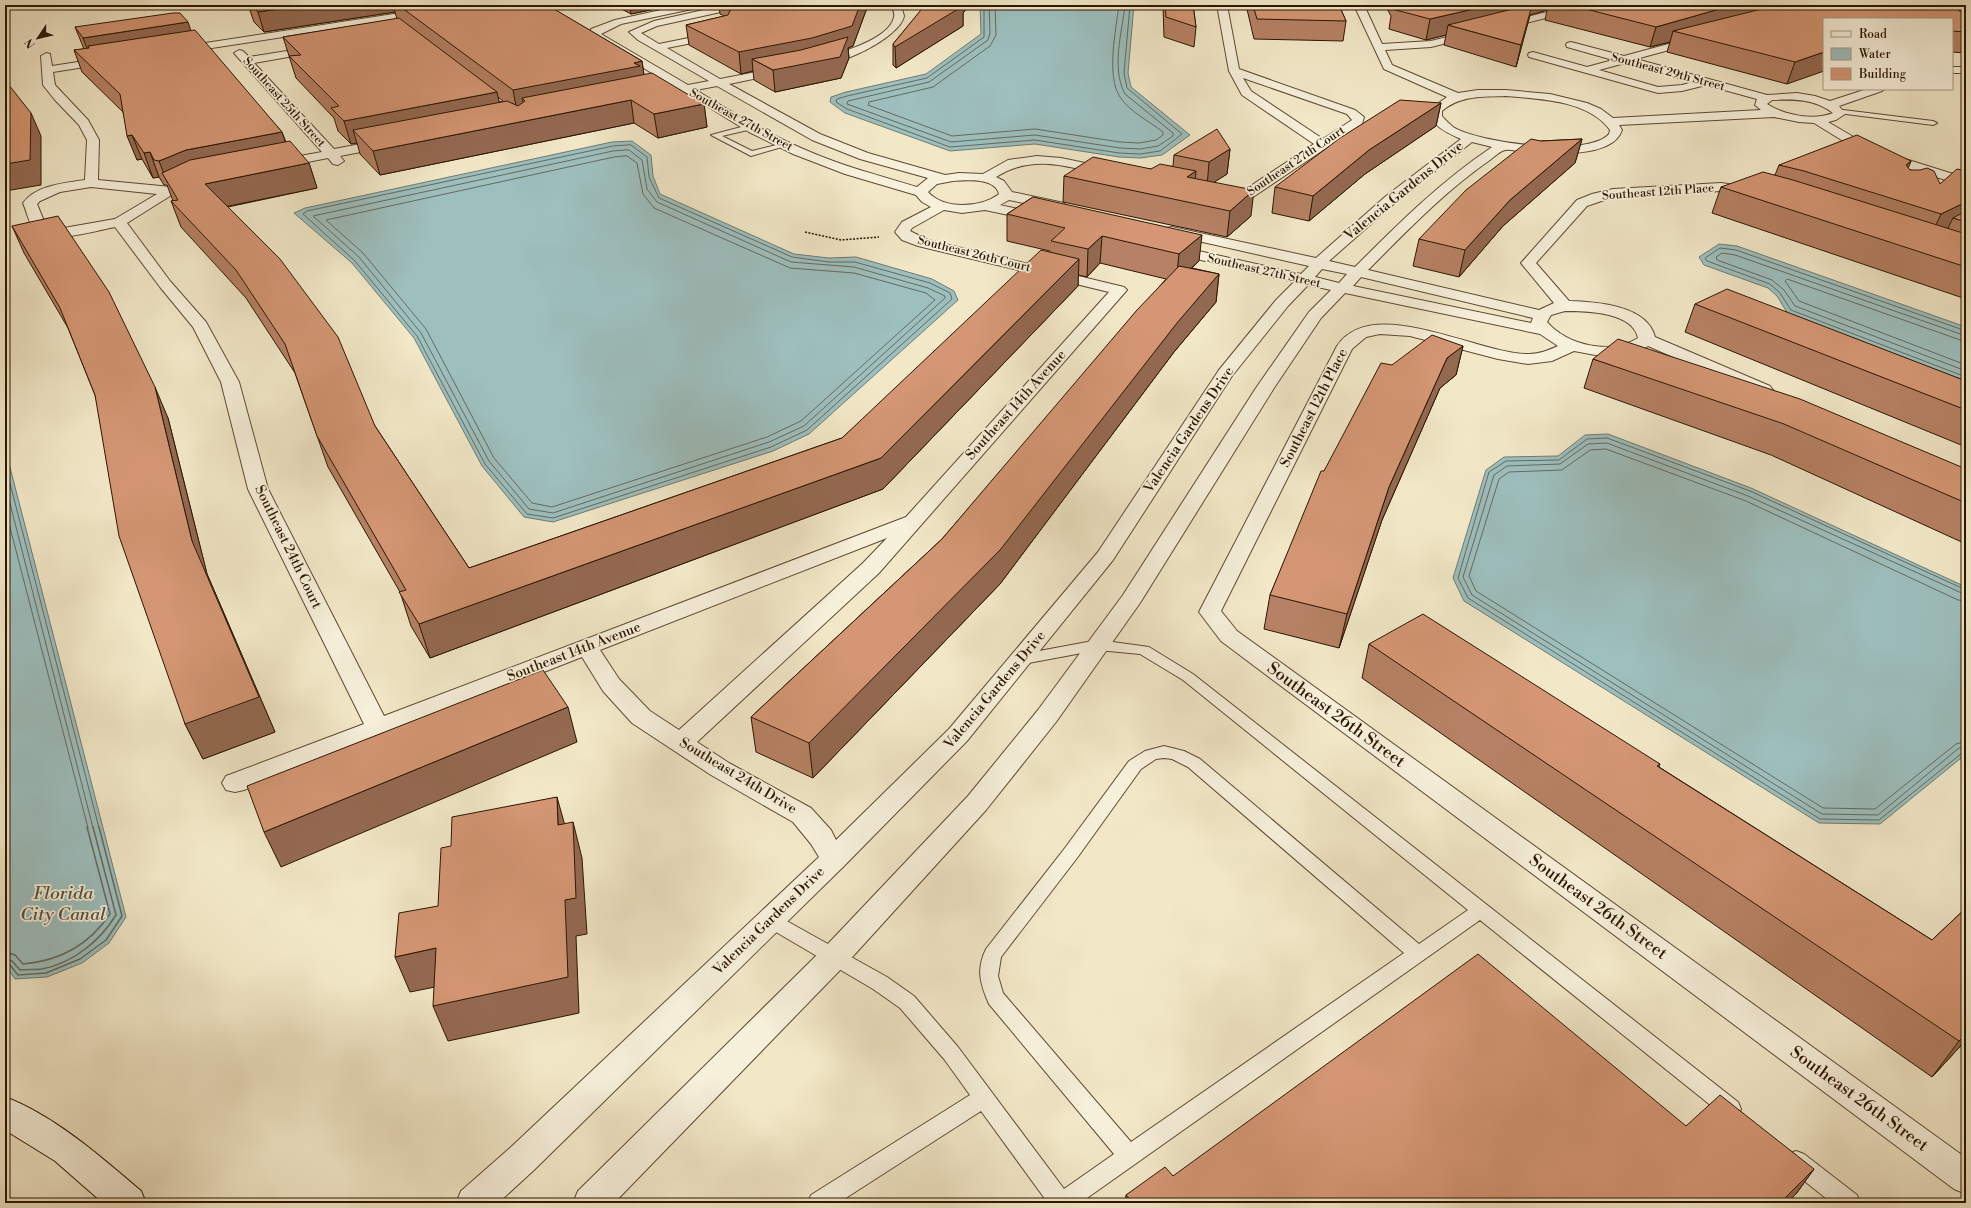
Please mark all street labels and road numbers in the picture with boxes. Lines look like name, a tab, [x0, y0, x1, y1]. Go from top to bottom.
street label: Southeast 29th Street	[1610, 50, 1727, 95]
street label: Southeast 25th Street	[240, 54, 329, 151]
street label: Southeast 27th Street	[687, 85, 796, 155]
street label: Southeast 27th Court	[1244, 122, 1348, 199]
street label: Valencia Gardens Drive	[1340, 137, 1467, 245]
street label: Southeast 12th Place	[1601, 181, 1715, 203]
street label: Southeast 26th Court	[916, 233, 1033, 275]
street label: Southeast 27th Street	[1206, 251, 1323, 291]
street label: Southeast 12th Place	[1276, 345, 1352, 471]
street label: Southeast 14th Avenue	[962, 346, 1070, 464]
street label: Valencia Gardens Drive	[1139, 363, 1238, 497]
street label: Southeast 24th Court	[250, 482, 326, 612]
street label: Southeast 14th Avenue	[505, 618, 643, 686]
street label: Valencia Gardens Drive	[940, 627, 1050, 753]
street label: Southeast 26th Street	[1263, 657, 1409, 773]
street label: Southeast 24th Drive	[676, 734, 800, 818]
street label: Southeast 26th Street	[1525, 849, 1671, 965]
street label: Valencia Gardens Drive	[709, 863, 829, 980]
street label: Southeast 26th Street	[1786, 1041, 1932, 1157]

